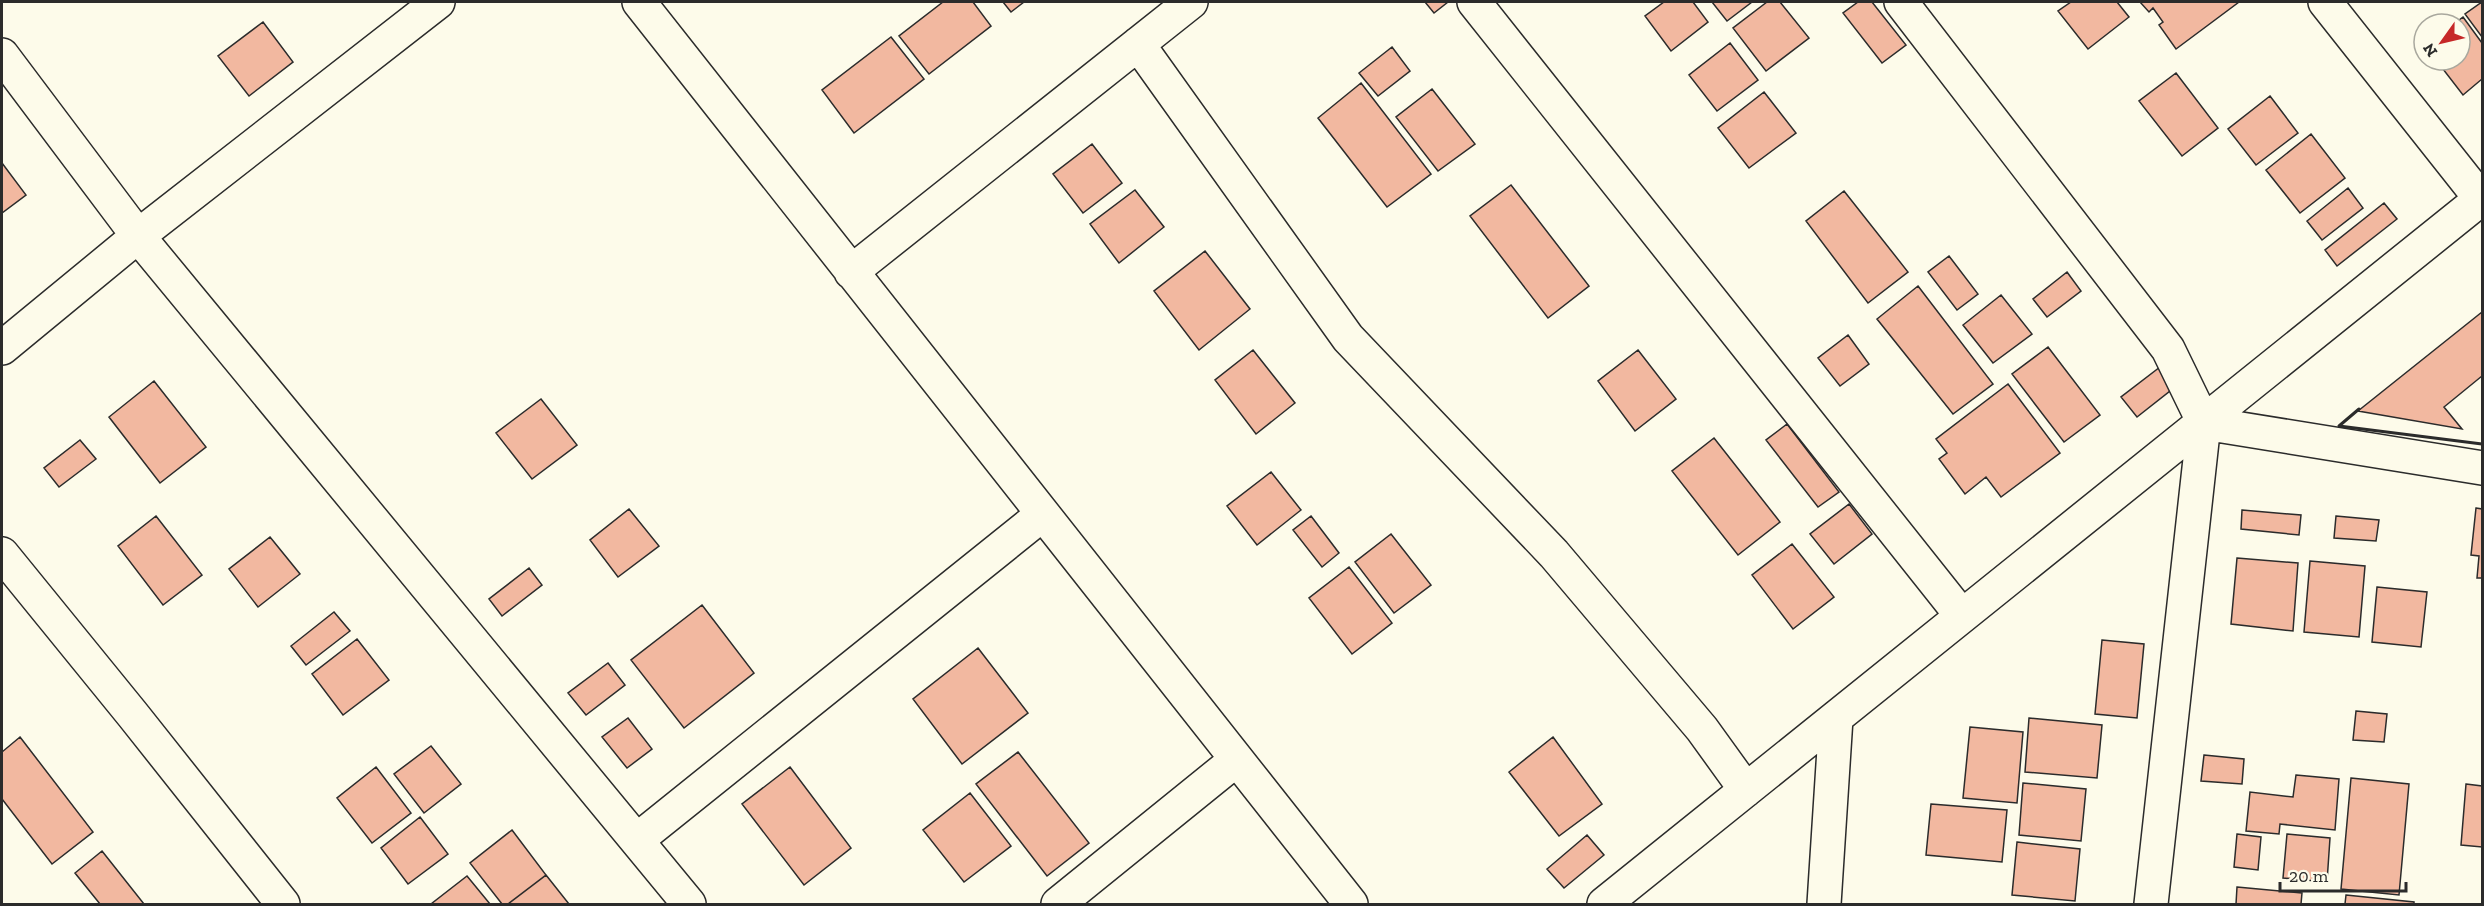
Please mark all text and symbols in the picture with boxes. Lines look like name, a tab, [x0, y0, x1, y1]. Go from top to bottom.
north arrow	[2412, 12, 2472, 72]
text: N	[2419, 40, 2441, 60]
scale bar	[2280, 855, 2406, 893]
text: 20 m	[2289, 865, 2329, 887]

